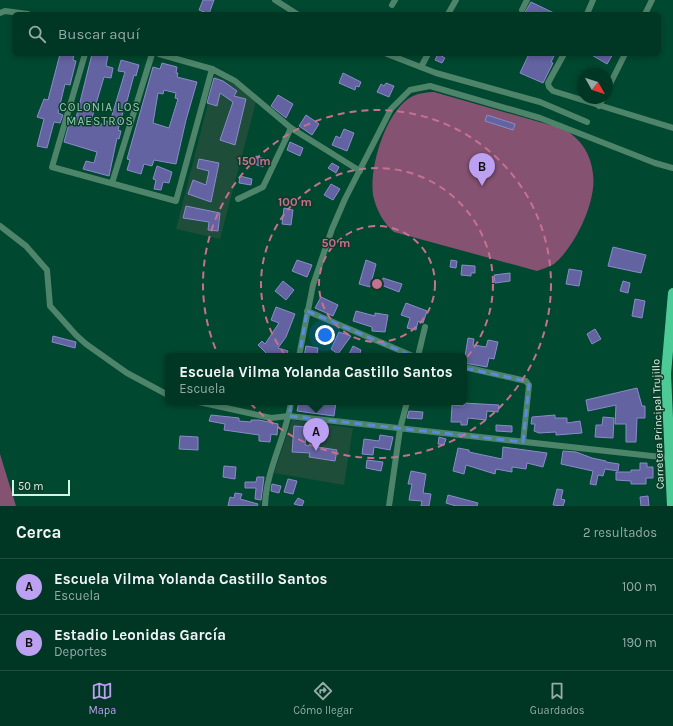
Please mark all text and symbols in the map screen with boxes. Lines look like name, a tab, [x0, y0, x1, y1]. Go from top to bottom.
search box	[12, 12, 661, 56]
icon: search	[26, 23, 48, 45]
text: Buscar aquí	[58, 25, 140, 43]
north arrow	[577, 68, 613, 104]
district label: COLONIA LOS MAESTROS	[59, 100, 141, 128]
pin: B	[469, 153, 495, 186]
text: 150 m	[237, 154, 271, 168]
text: 100 m	[278, 195, 312, 209]
text: 50 m	[322, 236, 351, 250]
centre of rings	[370, 277, 384, 291]
your location	[315, 325, 335, 345]
popup	[165, 353, 467, 405]
street label: Carretera Principal Trujillo	[649, 359, 667, 489]
text: Escuela Vilma Yolanda Castillo Santos	[179, 363, 453, 381]
text: Escuela	[179, 381, 225, 396]
pin: A	[303, 418, 329, 451]
scale bar	[12, 478, 70, 497]
text: 50 m	[18, 480, 44, 493]
text: Cerca	[16, 522, 61, 542]
text: 2 resultados	[583, 525, 657, 540]
text: Escuela Vilma Yolanda Castillo Santos	[54, 570, 327, 588]
text: A	[25, 579, 33, 594]
text: 100 m	[622, 579, 657, 594]
text: Escuela	[54, 588, 100, 603]
text: Estadio Leonidas García	[54, 626, 226, 644]
text: B	[25, 635, 33, 650]
text: 190 m	[622, 635, 657, 650]
text: Deportes	[54, 644, 107, 659]
tab: Mapa	[88, 680, 116, 717]
tab: Cómo llegar	[293, 680, 353, 717]
tab: Guardados	[530, 680, 585, 717]

